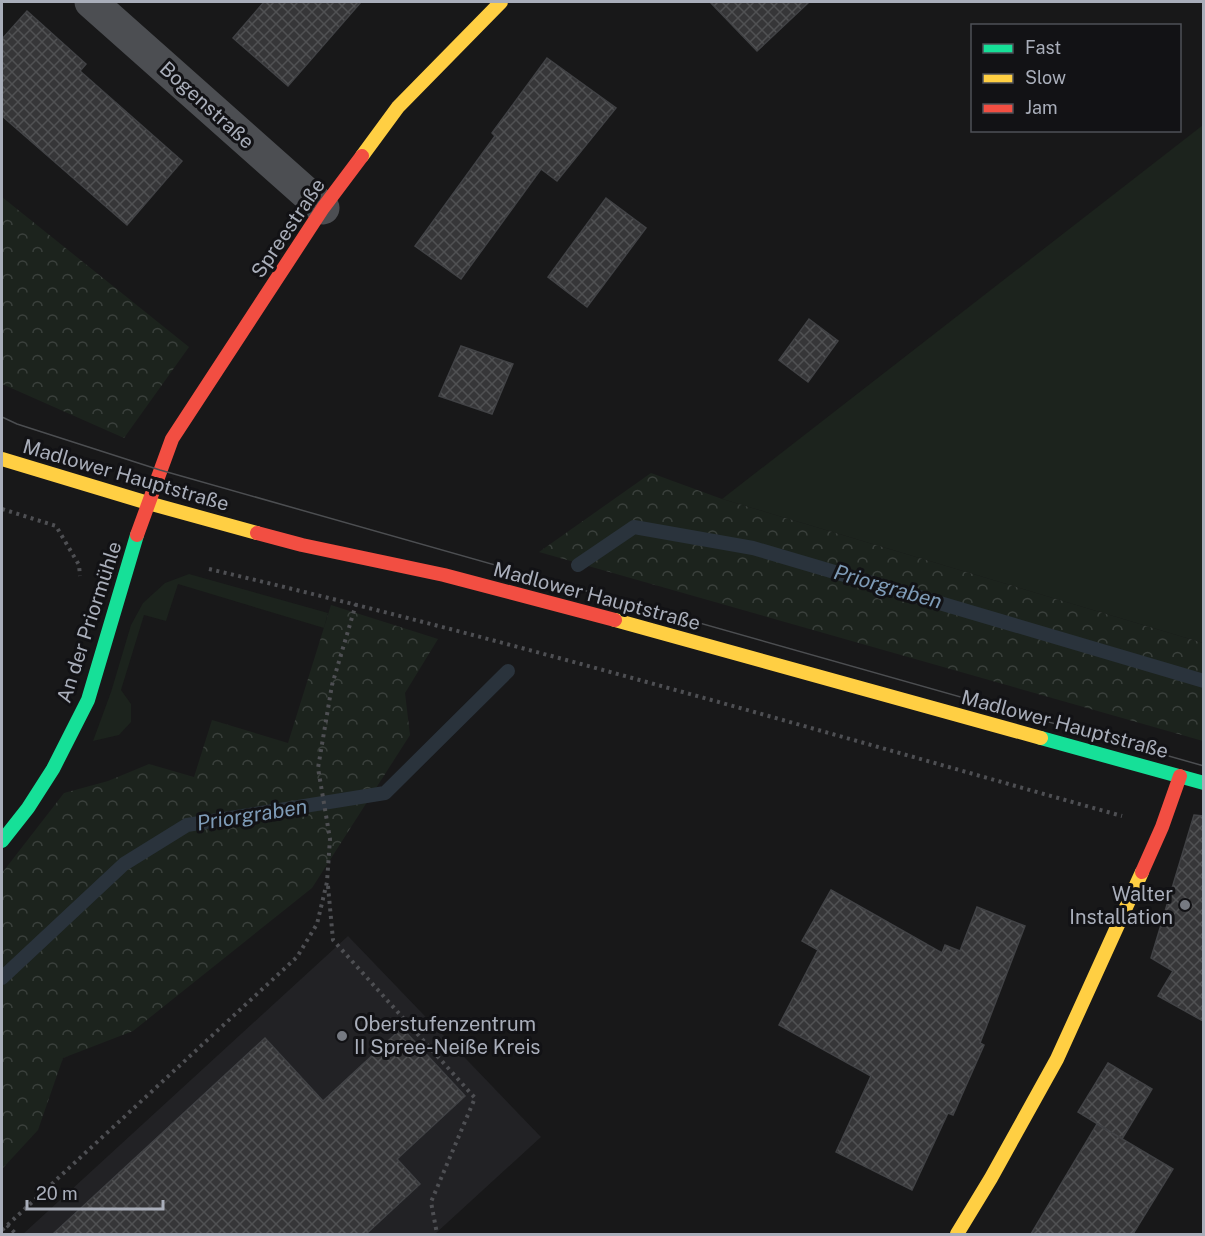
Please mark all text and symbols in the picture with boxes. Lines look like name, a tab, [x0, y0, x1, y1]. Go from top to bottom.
legend	[971, 24, 1181, 132]
text: Fast	[1025, 37, 1061, 58]
street label: Bogenstraße	[155, 56, 259, 154]
text: Slow	[1025, 67, 1066, 88]
text: Jam	[1025, 97, 1058, 118]
street label: Spreestraße	[246, 174, 330, 282]
street label: Madlower Hauptstraße	[20, 434, 232, 516]
street label: An der Priormühle	[52, 538, 126, 706]
street label: Madlower Hauptstraße	[491, 557, 703, 635]
water label: Priorgraben	[831, 559, 945, 614]
street label: Madlower Hauptstraße	[959, 685, 1171, 763]
water label: Priorgraben	[195, 793, 309, 836]
place label: Walter Installation	[1069, 882, 1173, 929]
marker: Walter Installation	[1178, 898, 1192, 912]
place label: Oberstufenzentrum II Spree-Neiße Kreis	[354, 1012, 540, 1059]
marker: Oberstufenzentrum II Spree-Neiße Kreis	[335, 1029, 349, 1043]
scale bar	[27, 1173, 164, 1211]
text: 20 m	[36, 1183, 78, 1204]

